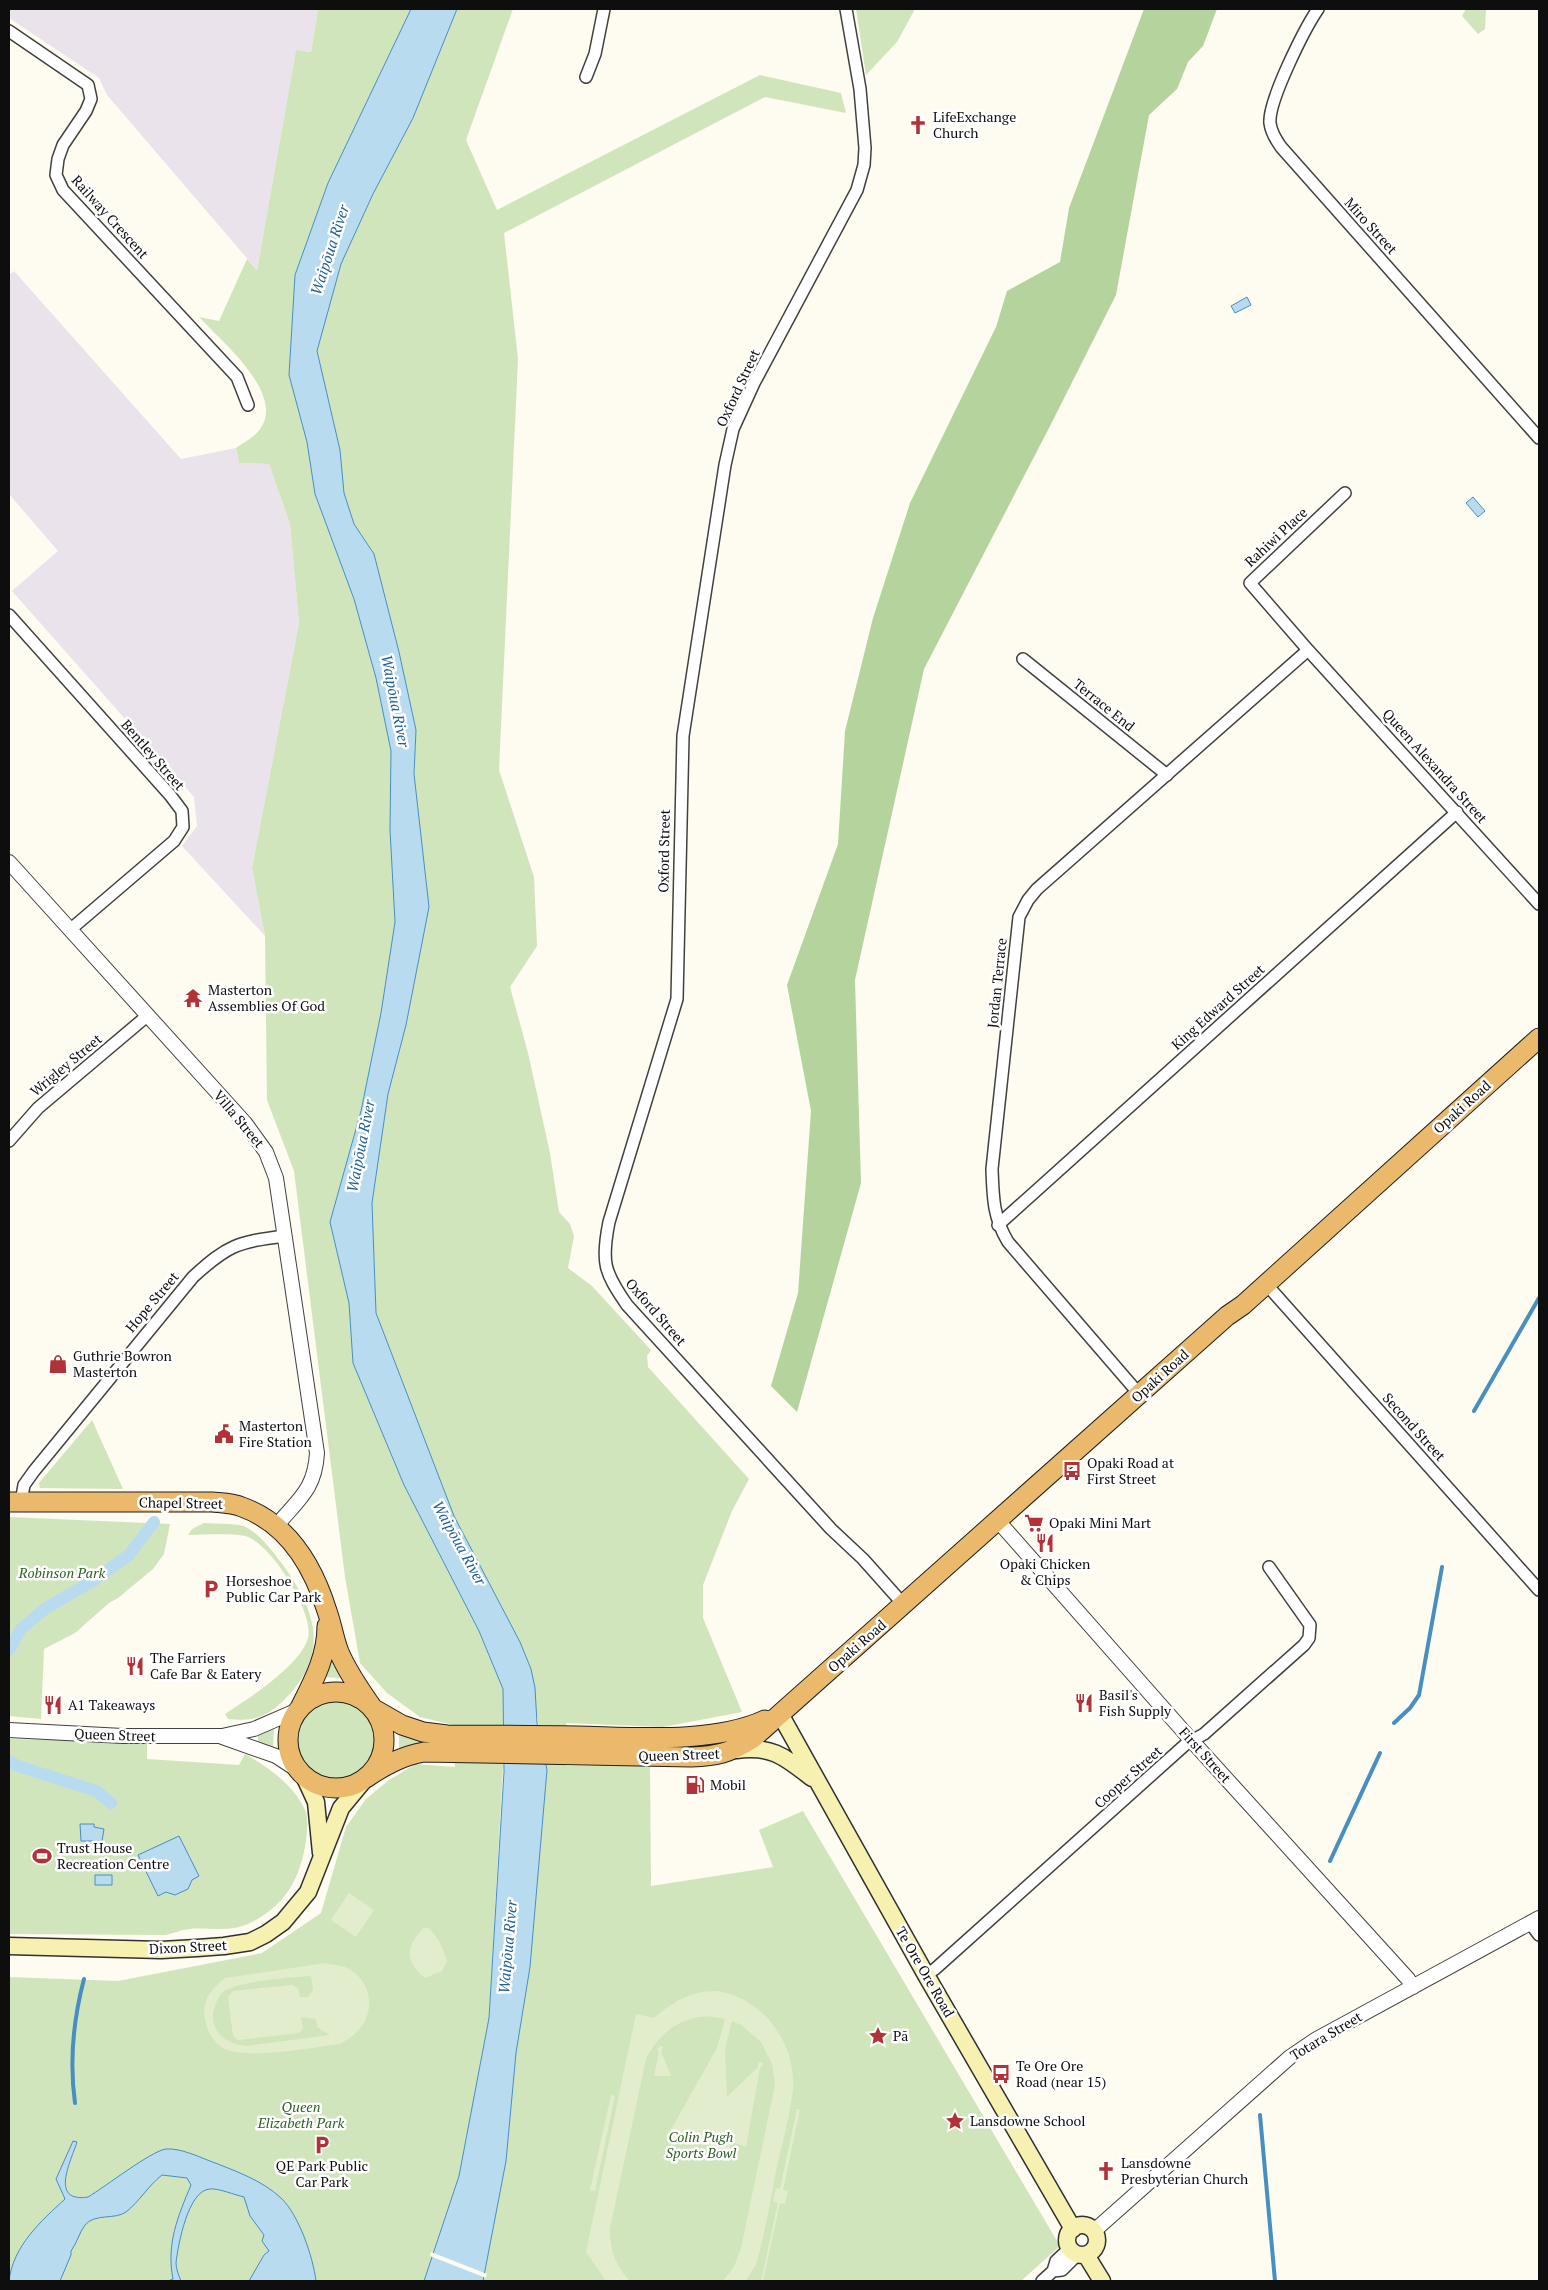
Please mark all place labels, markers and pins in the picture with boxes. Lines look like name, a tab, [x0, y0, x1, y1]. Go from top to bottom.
place label: LifeExchange Church	[933, 107, 1016, 142]
church icon: LifeExchange Church	[907, 114, 929, 136]
place label: Masterton Assemblies Of God	[208, 980, 325, 1015]
temple icon: Masterton Assemblies Of God	[182, 987, 204, 1009]
place label: Guthrie Bowron Masterton	[73, 1346, 173, 1381]
shop icon: Guthrie Bowron Masterton	[47, 1353, 69, 1375]
place label: Masterton Fire Station	[239, 1416, 313, 1451]
public building icon: Masterton Fire Station	[213, 1423, 235, 1445]
place label: Opaki Road at First Street	[1087, 1453, 1175, 1488]
bus stop icon: Opaki Road at First Street	[1061, 1460, 1083, 1482]
supermarket icon: Opaki Mini Mart	[1023, 1512, 1045, 1534]
place label: Opaki Mini Mart	[1049, 1513, 1152, 1532]
restaurant icon: Opaki Chicken & Chips	[1034, 1532, 1056, 1554]
place label: Opaki Chicken & Chips	[1000, 1554, 1091, 1589]
place label: Horseshoe Public Car Park	[226, 1571, 322, 1606]
parking icon: Horseshoe Public Car Park	[200, 1578, 222, 1600]
place label: The Farriers Cafe Bar & Eatery	[150, 1648, 262, 1683]
restaurant icon: The Farriers Cafe Bar & Eatery	[124, 1655, 146, 1677]
place label: Basil's Fish Supply	[1099, 1685, 1172, 1720]
restaurant icon: Basil's Fish Supply	[1073, 1692, 1095, 1714]
restaurant icon: A1 Takeaways	[42, 1694, 64, 1716]
place label: A1 Takeaways	[68, 1695, 155, 1714]
fuel station icon: Mobil	[684, 1774, 706, 1796]
place label: Mobil	[710, 1775, 746, 1794]
place label: Trust House Recreation Centre	[57, 1838, 169, 1873]
sports icon: Trust House Recreation Centre	[31, 1845, 53, 1867]
place icon: Pā	[867, 2025, 889, 2047]
place label: Pā	[893, 2026, 908, 2045]
place label: Te Ore Ore Road (near 15)	[1016, 2056, 1106, 2091]
bus stop icon: Te Ore Ore Road (near 15)	[990, 2063, 1012, 2085]
place icon: Lansdowne School	[944, 2110, 966, 2132]
place label: Lansdowne School	[970, 2111, 1085, 2130]
parking icon: QE Park Public Car Park	[311, 2134, 333, 2156]
place label: Lansdowne Presbyterian Church	[1121, 2153, 1248, 2188]
place label: QE Park Public Car Park	[276, 2156, 368, 2191]
church icon: Lansdowne Presbyterian Church	[1095, 2160, 1117, 2182]

